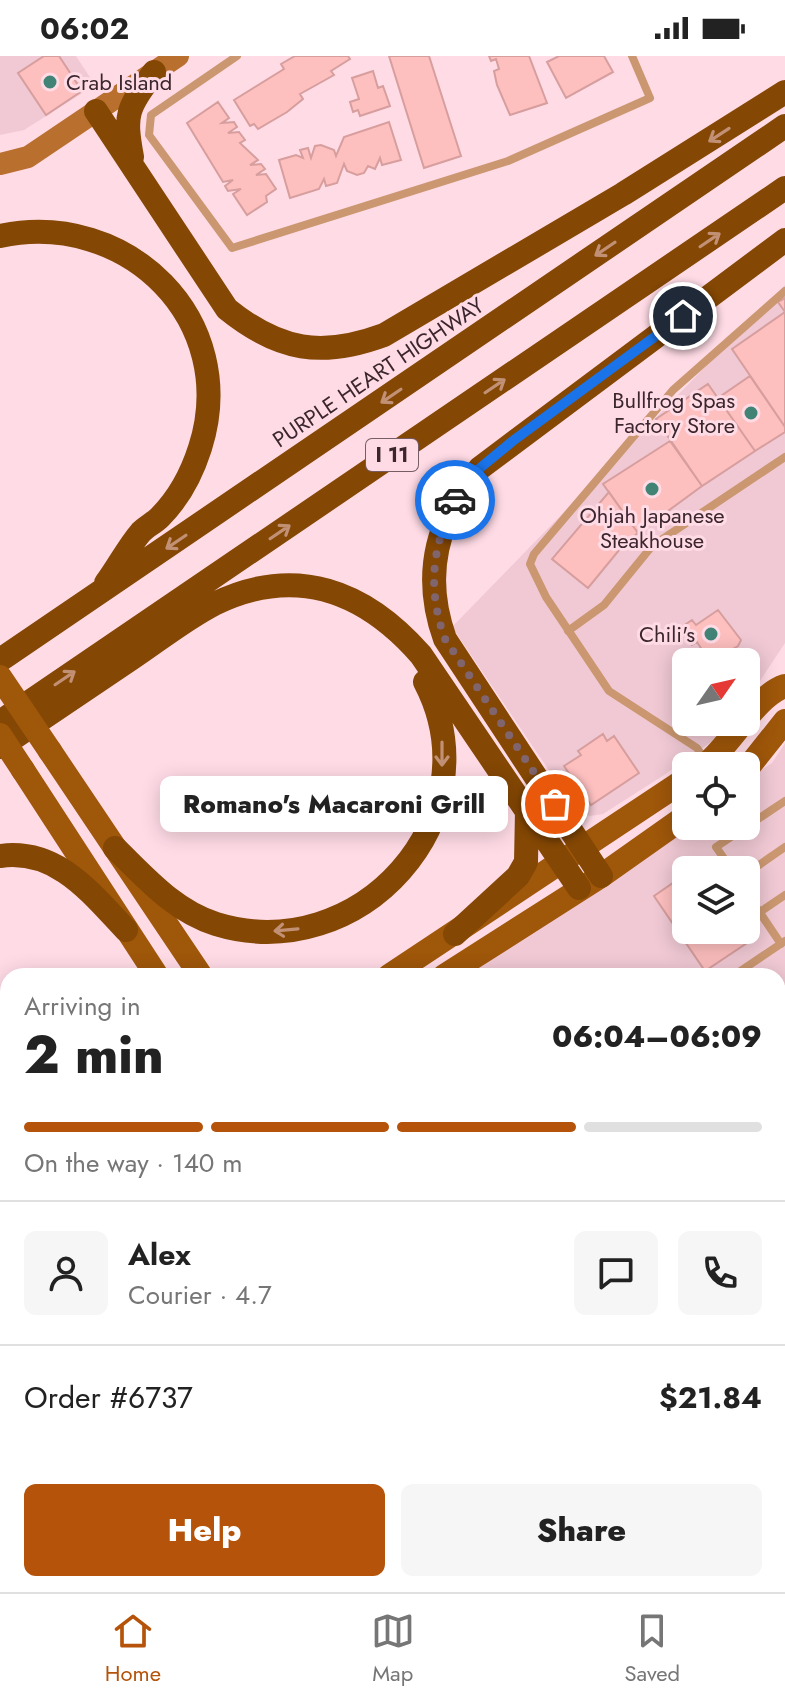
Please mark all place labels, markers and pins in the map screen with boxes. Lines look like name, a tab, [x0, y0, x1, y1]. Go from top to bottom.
place label: Crab Island	[66, 66, 172, 98]
marker: Crab Island	[41, 73, 59, 91]
pin	[649, 282, 717, 350]
place label: Bullfrog Spas Factory Store	[612, 384, 735, 441]
marker: Bullfrog Spas Factory Store	[742, 404, 760, 422]
marker: Ohjah Japanese Steakhouse	[643, 480, 661, 498]
place label: Ohjah Japanese Steakhouse	[579, 499, 725, 556]
place label: Chili's	[639, 618, 695, 650]
marker: Chili's	[702, 625, 720, 643]
pin	[521, 770, 589, 838]
callout: Romano's Macaroni Grill	[159, 776, 507, 832]

